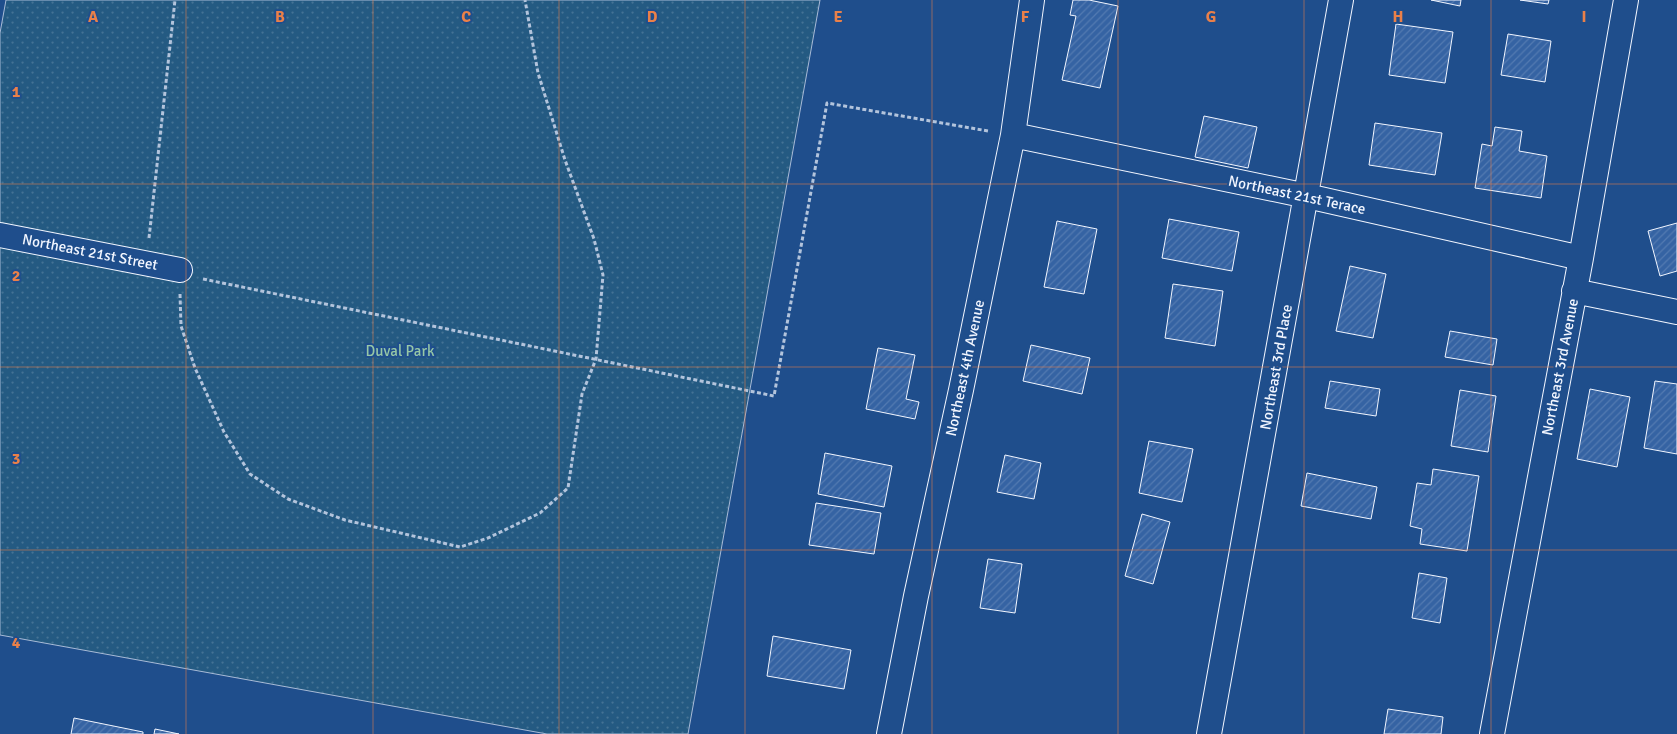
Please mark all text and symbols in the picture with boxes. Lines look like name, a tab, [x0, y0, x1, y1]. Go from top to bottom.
text: A	[88, 7, 99, 27]
text: B	[275, 7, 285, 27]
text: C	[461, 7, 471, 27]
text: D	[647, 7, 658, 27]
text: E	[833, 7, 843, 27]
text: F	[1021, 7, 1030, 27]
text: G	[1206, 7, 1216, 27]
text: H	[1393, 7, 1403, 27]
text: I	[1581, 7, 1587, 27]
text: 1	[12, 82, 21, 102]
street label: Northeast 21st Terace	[1227, 172, 1367, 218]
street label: Northeast 21st Street	[21, 230, 159, 274]
text: 2	[12, 266, 20, 286]
street label: Northeast 3rd Avenue	[1538, 297, 1582, 437]
street label: Northeast 4th Avenue	[942, 298, 988, 438]
street label: Northeast 3rd Place	[1256, 303, 1296, 431]
park label: Duval Park	[366, 342, 435, 360]
text: 3	[12, 449, 20, 469]
text: 4	[12, 633, 21, 653]

